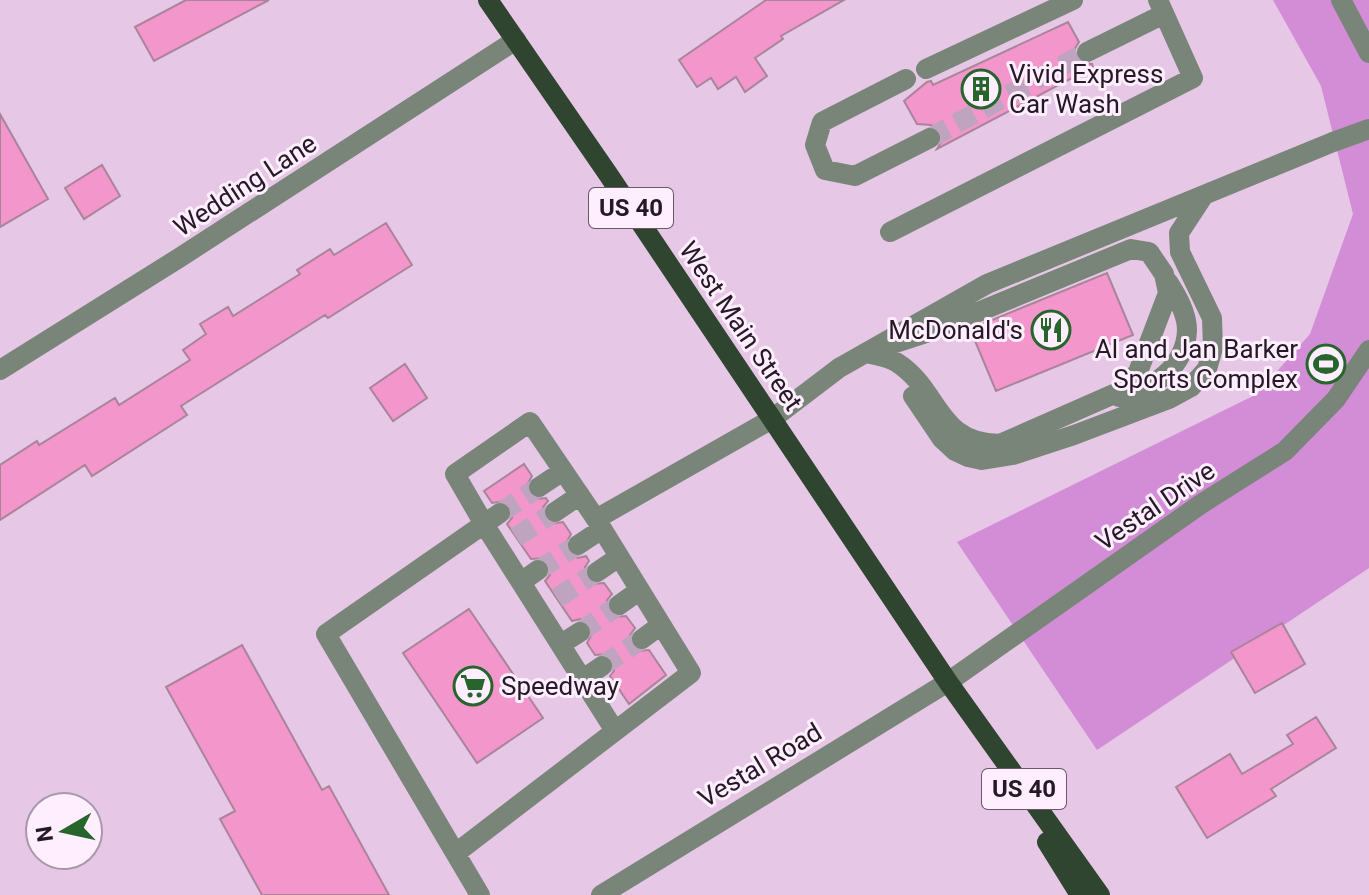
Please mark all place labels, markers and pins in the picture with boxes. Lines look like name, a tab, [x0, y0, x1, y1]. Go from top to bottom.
place label: Vivid Express Car Wash	[1009, 59, 1163, 119]
building icon: Vivid Express Car Wash	[960, 68, 1002, 110]
restaurant icon: McDonald's	[1030, 309, 1072, 351]
place label: McDonald's	[888, 315, 1023, 345]
place label: Al and Jan Barker Sports Complex	[1095, 334, 1298, 394]
sports icon: Al and Jan Barker Sports Complex	[1305, 343, 1347, 385]
supermarket icon: Speedway	[452, 665, 494, 707]
place label: Speedway	[501, 671, 619, 701]

